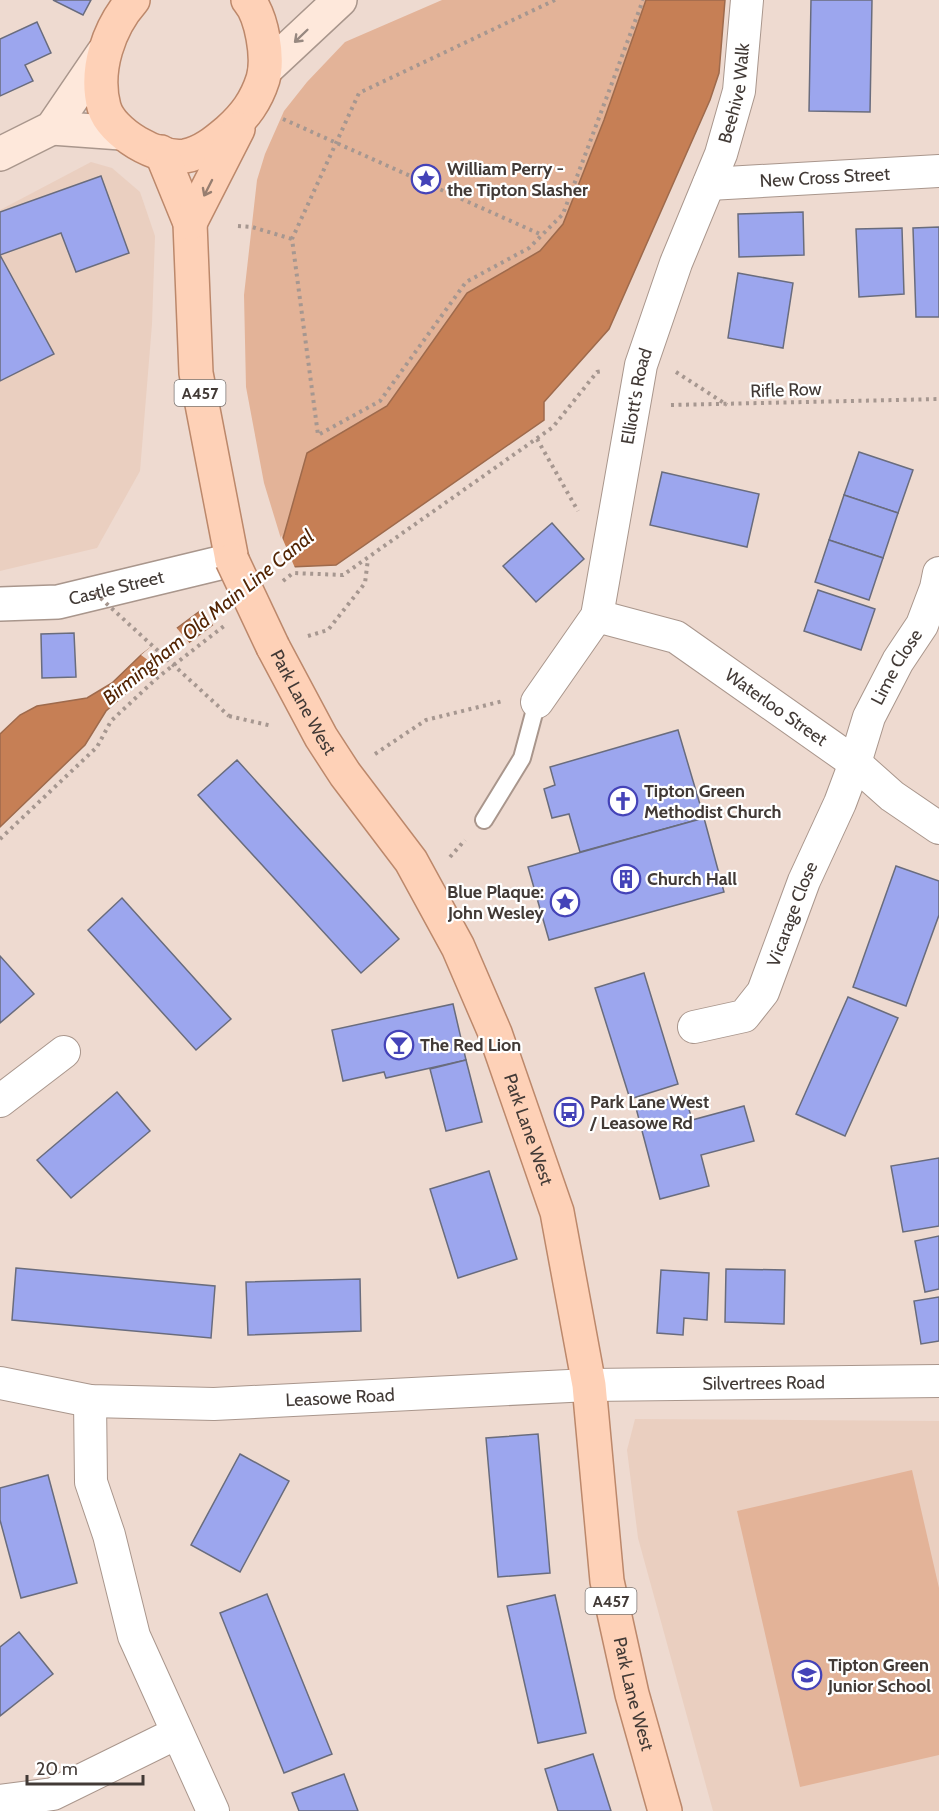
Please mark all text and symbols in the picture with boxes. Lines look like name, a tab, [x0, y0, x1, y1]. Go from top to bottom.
one-way arrow	[294, 28, 309, 42]
street label: Beehive Walk	[714, 41, 754, 146]
place label: William Perry - the Tipton Slasher	[447, 158, 588, 201]
place icon: William Perry - the Tipton Slasher	[410, 163, 442, 195]
street label: New Cross Street	[759, 163, 891, 192]
one-way arrow	[202, 178, 213, 196]
street label: Elliott's Road	[616, 345, 657, 446]
street label: Rifle Row	[750, 378, 822, 402]
road number: A457	[174, 380, 226, 406]
water label: Birmingham Old Main Line Canal	[98, 524, 319, 710]
street label: Castle Street	[67, 566, 166, 610]
street label: Lime Close	[866, 625, 927, 709]
street label: Park Lane West	[266, 646, 341, 759]
street label: Waterloo Street	[721, 664, 831, 751]
place label: Tipton Green Methodist Church	[644, 780, 782, 823]
church icon: Tipton Green Methodist Church	[607, 785, 639, 817]
street label: Vicarage Close	[762, 858, 822, 970]
building icon: Church Hall	[610, 863, 642, 895]
place label: Church Hall	[647, 868, 737, 890]
place label: Blue Plaque: John Wesley	[447, 881, 544, 924]
place icon: Blue Plaque: John Wesley	[549, 886, 581, 918]
bar icon: The Red Lion	[383, 1029, 415, 1061]
place label: The Red Lion	[420, 1034, 521, 1056]
street label: Park Lane West	[499, 1071, 558, 1188]
place label: Park Lane West / Leasowe Rd	[589, 1091, 709, 1134]
bus stop icon: Park Lane West / Leasowe Rd	[553, 1096, 585, 1128]
street label: Silvertrees Road	[702, 1371, 825, 1395]
street label: Leasowe Road	[285, 1384, 395, 1411]
road number: A457	[586, 1588, 636, 1614]
street label: Park Lane West	[609, 1635, 658, 1753]
place label: Tipton Green Junior School	[827, 1654, 931, 1697]
school or university icon: Tipton Green Junior School	[791, 1659, 823, 1691]
scale bar	[27, 1748, 142, 1786]
text: 20 m	[36, 1758, 78, 1780]

